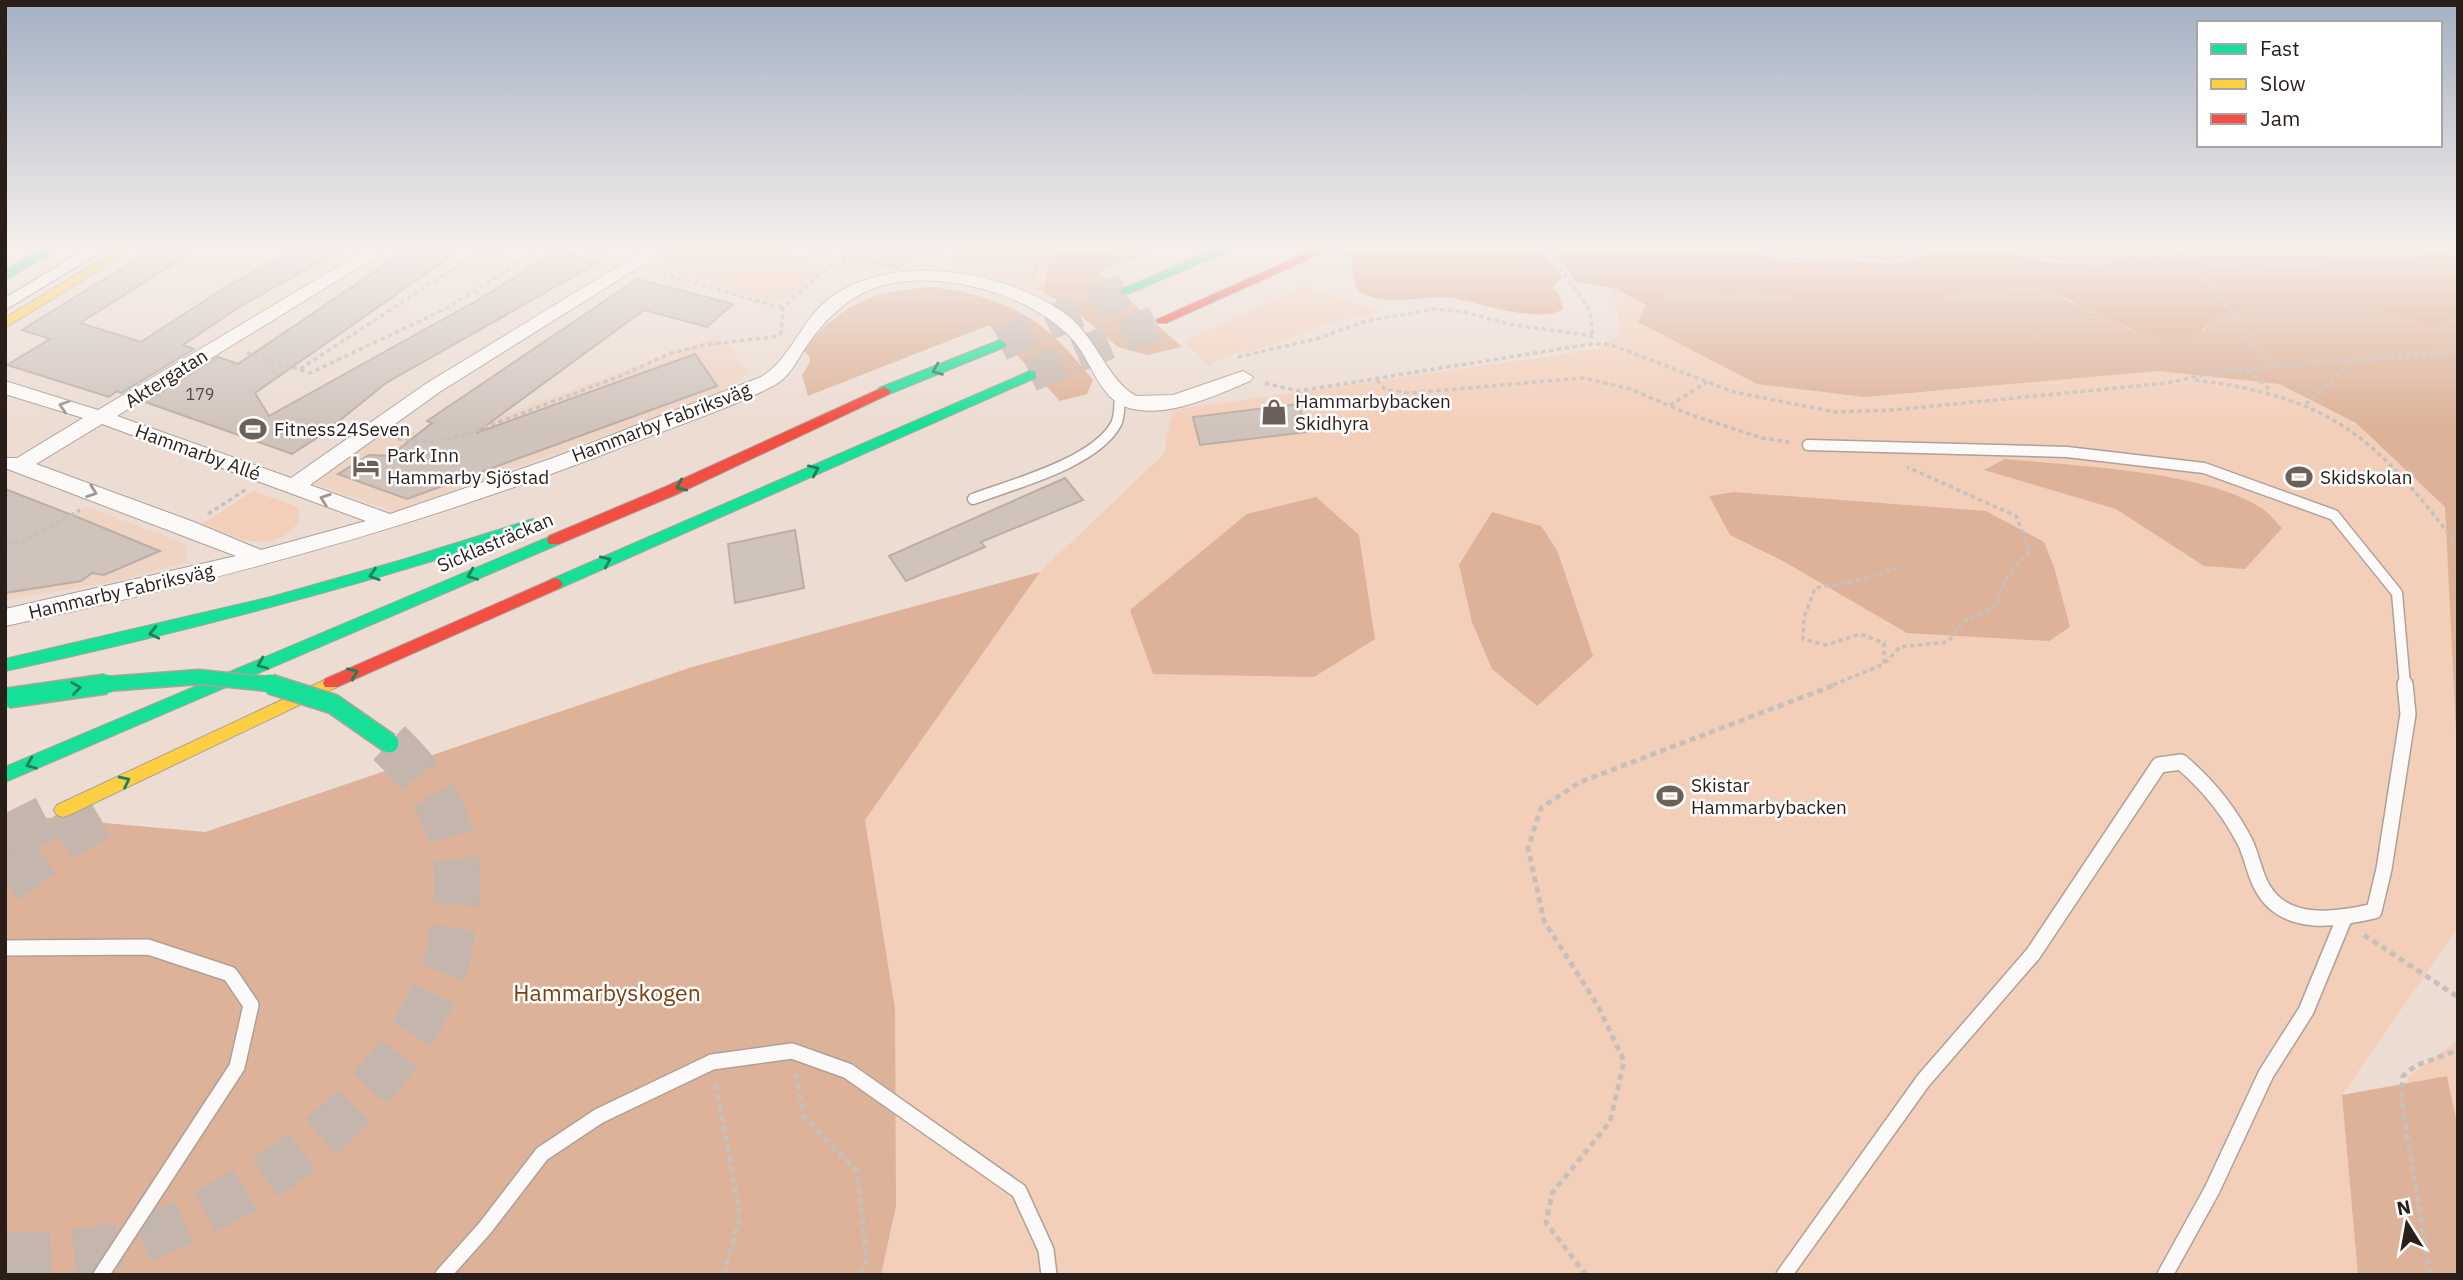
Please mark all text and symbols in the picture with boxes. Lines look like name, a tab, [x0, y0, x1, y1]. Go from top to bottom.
legend	[2197, 21, 2442, 147]
text: Fast	[2260, 34, 2300, 62]
text: Slow	[2260, 69, 2306, 97]
text: Jam	[2260, 104, 2300, 132]
street label: Aktergatan	[120, 343, 212, 413]
one-way arrow	[931, 361, 943, 375]
street label: Hammarby Fabriksväg	[568, 377, 754, 467]
house number: 179	[186, 384, 214, 404]
place label: Hammarbybacken Skidhyra	[1295, 389, 1451, 435]
shop icon: Hammarbybacken Skidhyra	[1259, 397, 1289, 427]
one-way arrow	[59, 400, 71, 414]
sports icon: Fitness24Seven	[238, 414, 268, 444]
place label: Fitness24Seven	[274, 417, 410, 441]
street label: Hammarby Allé	[132, 418, 264, 486]
place label: Park Inn Hammarby Sjöstad	[387, 443, 549, 489]
hotel icon: Park Inn Hammarby Sjöstad	[351, 451, 381, 481]
sports icon: Skidskolan	[2284, 462, 2314, 492]
one-way arrow	[807, 464, 819, 478]
place label: Skidskolan	[2320, 465, 2413, 489]
one-way arrow	[676, 477, 688, 491]
one-way arrow	[86, 484, 98, 498]
one-way arrow	[319, 493, 331, 507]
street label: Sicklasträckan	[433, 507, 557, 577]
one-way arrow	[598, 555, 611, 569]
street label: Hammarby Fabriksväg	[26, 558, 216, 624]
one-way arrow	[368, 567, 380, 582]
one-way arrow	[466, 567, 479, 581]
one-way arrow	[148, 625, 160, 640]
one-way arrow	[257, 656, 269, 670]
one-way arrow	[345, 667, 358, 681]
one-way arrow	[70, 681, 81, 696]
one-way arrow	[26, 756, 38, 770]
place label: Skistar Hammarbybacken	[1691, 773, 1847, 819]
one-way arrow	[118, 775, 130, 789]
sports icon: Skistar Hammarbybacken	[1655, 781, 1685, 811]
park label: Hammarbyskogen	[513, 977, 701, 1007]
north arrow	[2372, 1189, 2442, 1259]
text: N	[2395, 1194, 2413, 1220]

